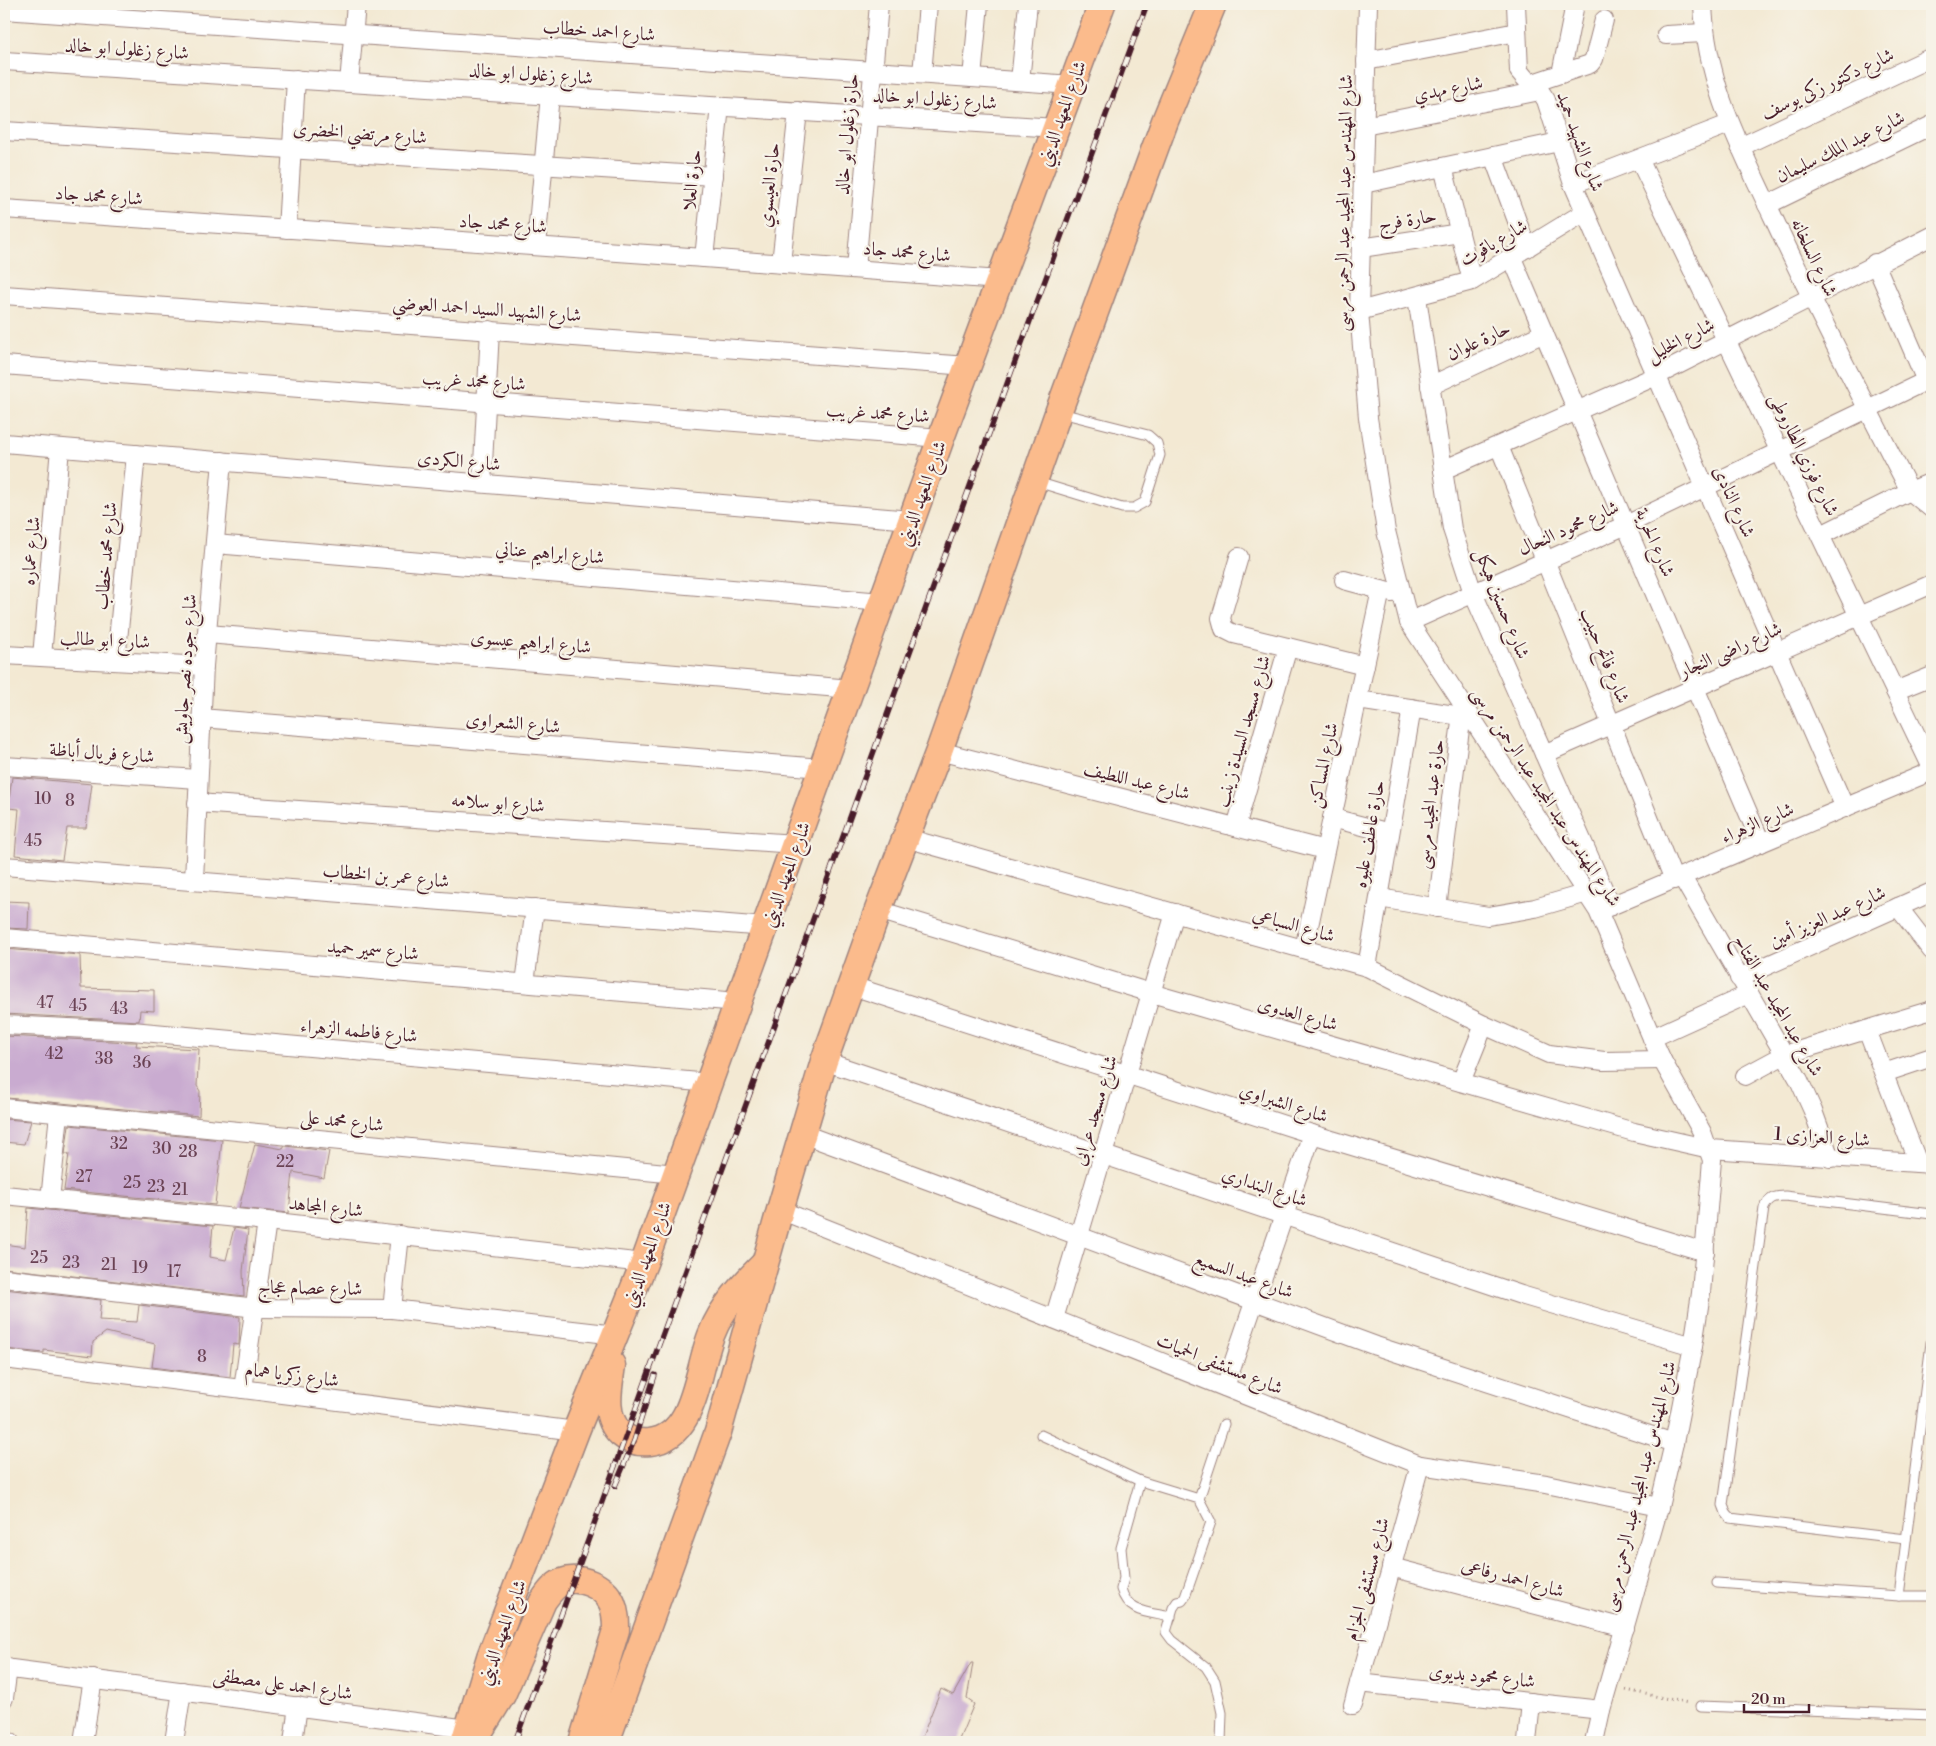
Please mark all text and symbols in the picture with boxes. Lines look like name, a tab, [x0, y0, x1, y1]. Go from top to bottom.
street label: شارع احمد خطاب	[542, 15, 656, 50]
street label: شارع زغلول ابو خالد	[64, 33, 190, 68]
street label: شارع دكتور زكى يوسف	[1757, 43, 1899, 128]
street label: شارع المعهد الديني	[1032, 57, 1097, 171]
street label: شارع زغلول ابو خالد	[468, 58, 594, 93]
street label: شارع مهدي	[1411, 70, 1486, 110]
street label: حارة زغلول ابو خالد	[830, 72, 864, 196]
street label: شارع المهندس عبد المجيد عبد الرحمن مرسى	[1330, 74, 1361, 332]
street label: شارع زغلول ابو خالد	[872, 83, 998, 118]
street label: شارع الشهيد حميد	[1548, 88, 1609, 196]
street label: شارع عبد الملك سليمان	[1772, 105, 1910, 191]
street label: شارع مرتضي الخضرى	[292, 116, 428, 155]
street label: حارة العيسوي	[753, 141, 788, 229]
street label: حارة العلا	[677, 148, 707, 212]
street label: شارع محمد جاد	[54, 181, 144, 214]
street label: حارة فرج	[1376, 204, 1439, 241]
street label: شارع محمد جاد	[458, 209, 548, 242]
street label: شارع ياقوت	[1455, 214, 1533, 275]
street label: شارع السلخانه	[1783, 214, 1843, 302]
street label: شارع محمد جاد	[862, 236, 952, 271]
street label: شارع الشهيد السيد احمد العوضي	[391, 290, 582, 333]
street label: شارع الخليل	[1642, 312, 1720, 370]
street label: حارة علوان	[1443, 316, 1514, 366]
street label: شارع محمد غريب	[421, 365, 526, 400]
street label: شارع فوزي الطاروطى	[1761, 389, 1844, 521]
street label: شارع محمد غريب	[825, 397, 930, 432]
street label: شارع المعهد الديني	[892, 437, 957, 551]
street label: شارع الكردى	[416, 445, 502, 480]
street label: شارع النادى	[1705, 462, 1761, 542]
street label: شارع محمود النحال	[1514, 495, 1624, 564]
street label: شارع محمد خطاب	[89, 501, 126, 611]
street label: شارع الحرية	[1627, 504, 1680, 582]
street label: شارع عماره	[16, 516, 49, 587]
street label: شارع ابراهيم عناني	[494, 536, 605, 577]
street label: شارع حسنين هيكل	[1466, 544, 1535, 664]
street label: شارع جوده نصر جاويش	[168, 593, 205, 745]
street label: شارع فاتح حبيب	[1571, 604, 1635, 708]
street label: شارع راضى النجار	[1673, 616, 1787, 687]
street label: شارع ابراهيم عيسوى	[469, 625, 592, 666]
street label: شارع ابو طالب	[59, 626, 151, 657]
street label: شارع مسجد السيدة زينب	[1210, 652, 1279, 811]
street label: شارع المهندس عبد المجيد عبد الرحمن مرسى	[1463, 682, 1626, 913]
street label: شارع الشعراوى	[464, 707, 561, 742]
street label: شارع المساكن	[1302, 720, 1347, 811]
street label: شارع فريال أباظة	[48, 736, 155, 772]
street label: حارة عبد المجيد مرسى	[1410, 738, 1451, 871]
street label: شارع عبد اللطيف	[1080, 756, 1193, 809]
street label: حارة عاطف عليوه	[1348, 778, 1390, 890]
street label: شارع ابو سلامه	[450, 788, 545, 821]
house number: 10	[35, 789, 52, 809]
house number: 8	[65, 791, 75, 811]
street label: شارع الزهراء	[1717, 797, 1799, 852]
street label: شارع المعهد الديني	[756, 818, 821, 932]
house number: 45	[24, 831, 42, 851]
street label: شارع عمر بن الخطاب	[321, 858, 450, 896]
street label: شارع عبد العزيز أمين	[1765, 880, 1891, 956]
street label: شارع السباعي	[1249, 902, 1338, 951]
street label: شارع عبد المجيد عبد الفتاح	[1723, 930, 1828, 1083]
street label: شارع سمير حميد	[326, 934, 420, 969]
street label: شارع العدوى	[1254, 991, 1341, 1040]
house number: 47	[37, 993, 53, 1013]
house number: 45	[69, 996, 87, 1016]
house number: 43	[110, 999, 128, 1019]
street label: شارع فاطمه الزهراء	[299, 1014, 419, 1051]
house number: 42	[45, 1044, 63, 1064]
house number: 38	[95, 1049, 114, 1069]
street label: شارع مسجد عرابى	[1067, 1052, 1126, 1169]
house number: 36	[133, 1053, 152, 1073]
street label: شارع الشبراوي	[1235, 1077, 1331, 1131]
street label: شارع محمد على	[299, 1105, 385, 1140]
street label: شارع العزازى 1	[1773, 1122, 1871, 1155]
house number: 32	[110, 1134, 128, 1154]
house number: 30	[152, 1139, 172, 1159]
house number: 28	[179, 1142, 198, 1162]
house number: 22	[276, 1152, 294, 1172]
street label: شارع البنداري	[1218, 1161, 1311, 1216]
house number: 27	[75, 1167, 93, 1187]
house number: 25	[123, 1173, 141, 1193]
house number: 23	[147, 1177, 165, 1197]
house number: 21	[172, 1180, 188, 1200]
street label: شارع المجاهد	[287, 1191, 364, 1226]
street label: شارع المعهد الديني	[617, 1198, 682, 1312]
street label: شارع عبد السميع	[1189, 1246, 1297, 1309]
house number: 25	[30, 1248, 48, 1268]
house number: 23	[62, 1253, 80, 1273]
house number: 21	[101, 1255, 117, 1275]
house number: 19	[132, 1258, 148, 1278]
house number: 17	[167, 1262, 181, 1282]
street label: شارع عصام عجاج	[257, 1275, 363, 1306]
street label: شارع مستشفى الحميات	[1152, 1328, 1287, 1403]
house number: 8	[197, 1347, 207, 1367]
street label: شارع زكريا همام	[243, 1357, 340, 1397]
street label: شارع المهندس عبد المجيد عبد الرحمن مرسى	[1596, 1358, 1685, 1615]
street label: شارع مستشفى الجزام	[1339, 1515, 1399, 1645]
street label: شارع احمد رفاعى	[1458, 1553, 1567, 1606]
street label: شارع المعهد الديني	[472, 1576, 537, 1690]
street label: شارع محمود بديوى	[1427, 1658, 1536, 1696]
street label: شارع احمد على مصطفى	[211, 1662, 354, 1709]
scale bar	[1744, 1681, 1808, 1713]
text: 20 m	[1751, 1690, 1786, 1709]

